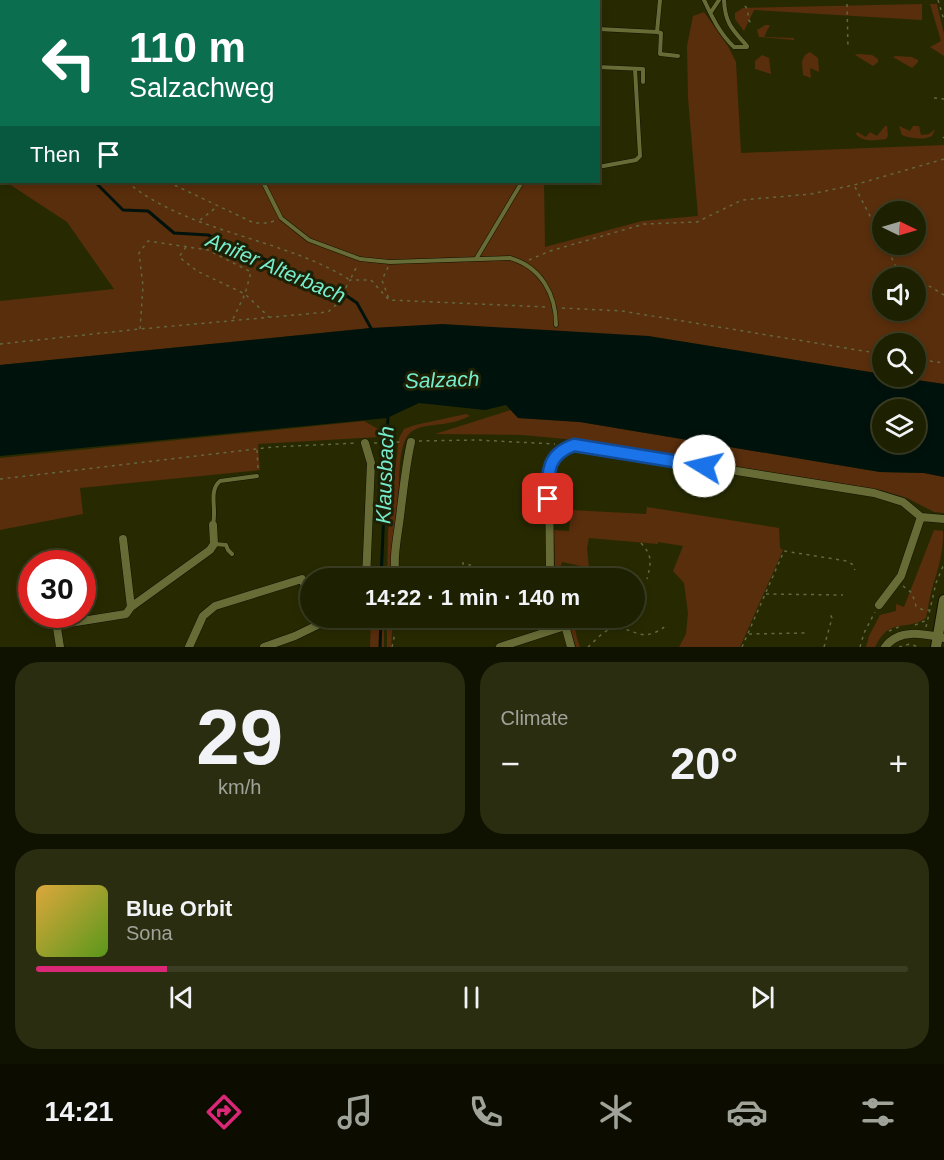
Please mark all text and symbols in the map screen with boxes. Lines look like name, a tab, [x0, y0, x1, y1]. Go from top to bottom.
icon: left	[30, 24, 108, 102]
text: 110 m	[129, 24, 246, 71]
text: Salzachweg	[129, 73, 275, 103]
icon: arrive	[92, 138, 125, 171]
text: Then	[30, 142, 80, 167]
north arrow	[872, 201, 926, 255]
map controls	[872, 201, 926, 453]
water label: Anifer Alterbach	[201, 227, 349, 307]
button: sound	[872, 267, 926, 321]
button: search	[872, 333, 926, 387]
water label: Salzach	[404, 367, 480, 392]
button: layers	[872, 399, 926, 453]
water label: Klausbach	[371, 426, 398, 524]
position arrow	[672, 434, 736, 498]
pin	[522, 473, 573, 524]
icon: arrive	[531, 482, 564, 515]
speed limit sign: 30	[18, 550, 96, 628]
text: 14:22 · 1 min · 140 m	[365, 585, 580, 610]
text: 29	[196, 693, 283, 781]
text: Climate	[501, 707, 568, 729]
text: 20°	[670, 738, 738, 789]
text: −	[501, 745, 520, 782]
text: +	[889, 745, 908, 782]
text: km/h	[218, 776, 261, 798]
text: Blue Orbit	[126, 896, 232, 921]
text: Sona	[126, 922, 173, 944]
icon: previous	[165, 981, 198, 1014]
icon: pause	[455, 981, 488, 1014]
icon: next	[746, 981, 779, 1014]
icon: directions	[203, 1091, 245, 1133]
icon: music	[334, 1091, 376, 1133]
icon: phone	[465, 1091, 507, 1133]
icon: climate	[595, 1091, 637, 1133]
icon: car	[726, 1091, 768, 1133]
icon: filters	[857, 1091, 899, 1133]
text: 14:21	[44, 1097, 114, 1127]

